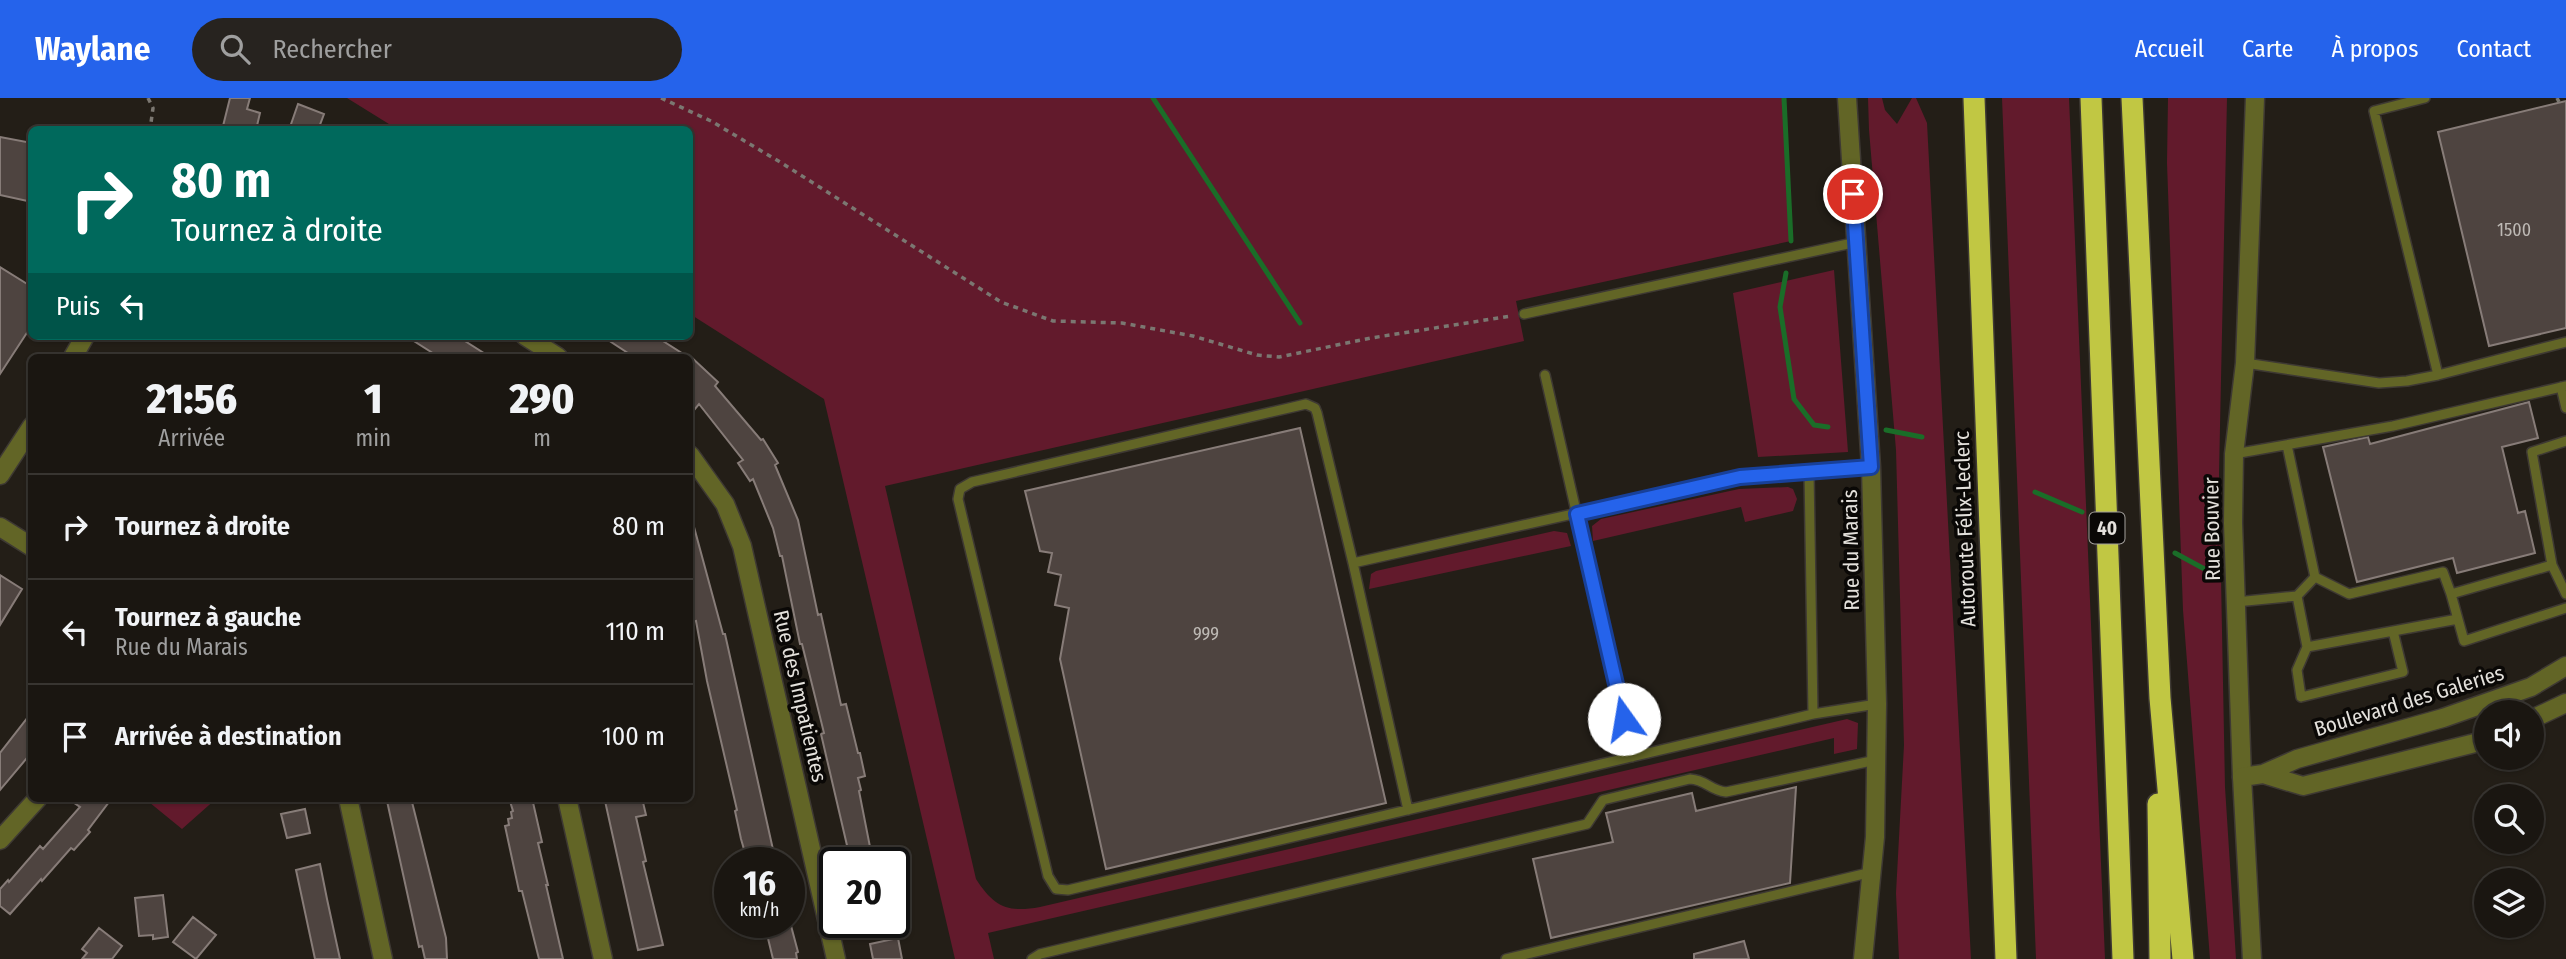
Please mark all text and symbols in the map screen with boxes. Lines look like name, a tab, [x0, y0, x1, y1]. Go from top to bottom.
search box	[192, 18, 682, 81]
text: Waylane	[35, 29, 150, 69]
icon: search	[216, 30, 254, 68]
text: Rechercher	[272, 34, 392, 65]
text: Accueil	[2135, 35, 2204, 63]
text: Carte	[2242, 35, 2293, 63]
text: À propos	[2331, 35, 2418, 63]
text: Contact	[2456, 35, 2531, 63]
text: 80 m	[171, 151, 271, 210]
icon: right	[56, 154, 147, 245]
pin	[1823, 164, 1883, 224]
icon: arrive	[1834, 175, 1872, 213]
text: Tournez à droite	[171, 211, 383, 249]
house number: 1500	[2497, 219, 2531, 241]
icon: left	[114, 287, 152, 325]
text: Puis	[56, 291, 100, 322]
text: 21:56	[146, 374, 237, 424]
text: 1	[364, 374, 382, 424]
text: 290	[510, 374, 575, 424]
text: Arrivée	[158, 424, 225, 452]
text: min	[356, 424, 391, 452]
text: m	[533, 424, 551, 452]
street label: Autoroute Félix-Leclerc	[1949, 431, 1981, 627]
street label: Rue Bouvier	[2198, 476, 2226, 581]
street label: Rue du Marais	[1837, 489, 1865, 611]
icon: right	[56, 508, 94, 546]
text: Tournez à droite	[115, 511, 290, 542]
text: 80 m	[612, 511, 665, 542]
road number: 40	[2090, 512, 2124, 544]
text: Tournez à gauche	[115, 602, 301, 633]
street label: Rue des Impatientes	[768, 607, 832, 785]
icon: left	[56, 613, 94, 651]
text: 110 m	[605, 616, 665, 647]
house number: 999	[1193, 623, 1219, 645]
text: Rue du Marais	[115, 633, 248, 661]
street label: Boulevard des Galeries	[2311, 660, 2507, 742]
position arrow	[1587, 682, 1661, 756]
map controls	[2474, 700, 2544, 938]
button: sound	[2474, 700, 2544, 770]
icon: arrive	[56, 718, 94, 756]
text: Arrivée à destination	[115, 721, 342, 752]
text: 100 m	[602, 721, 665, 752]
button: search	[2474, 784, 2544, 854]
speed limit sign: 20	[819, 847, 910, 938]
text: 16	[743, 862, 776, 904]
button: layers	[2474, 868, 2544, 938]
text: km/h	[739, 899, 780, 921]

